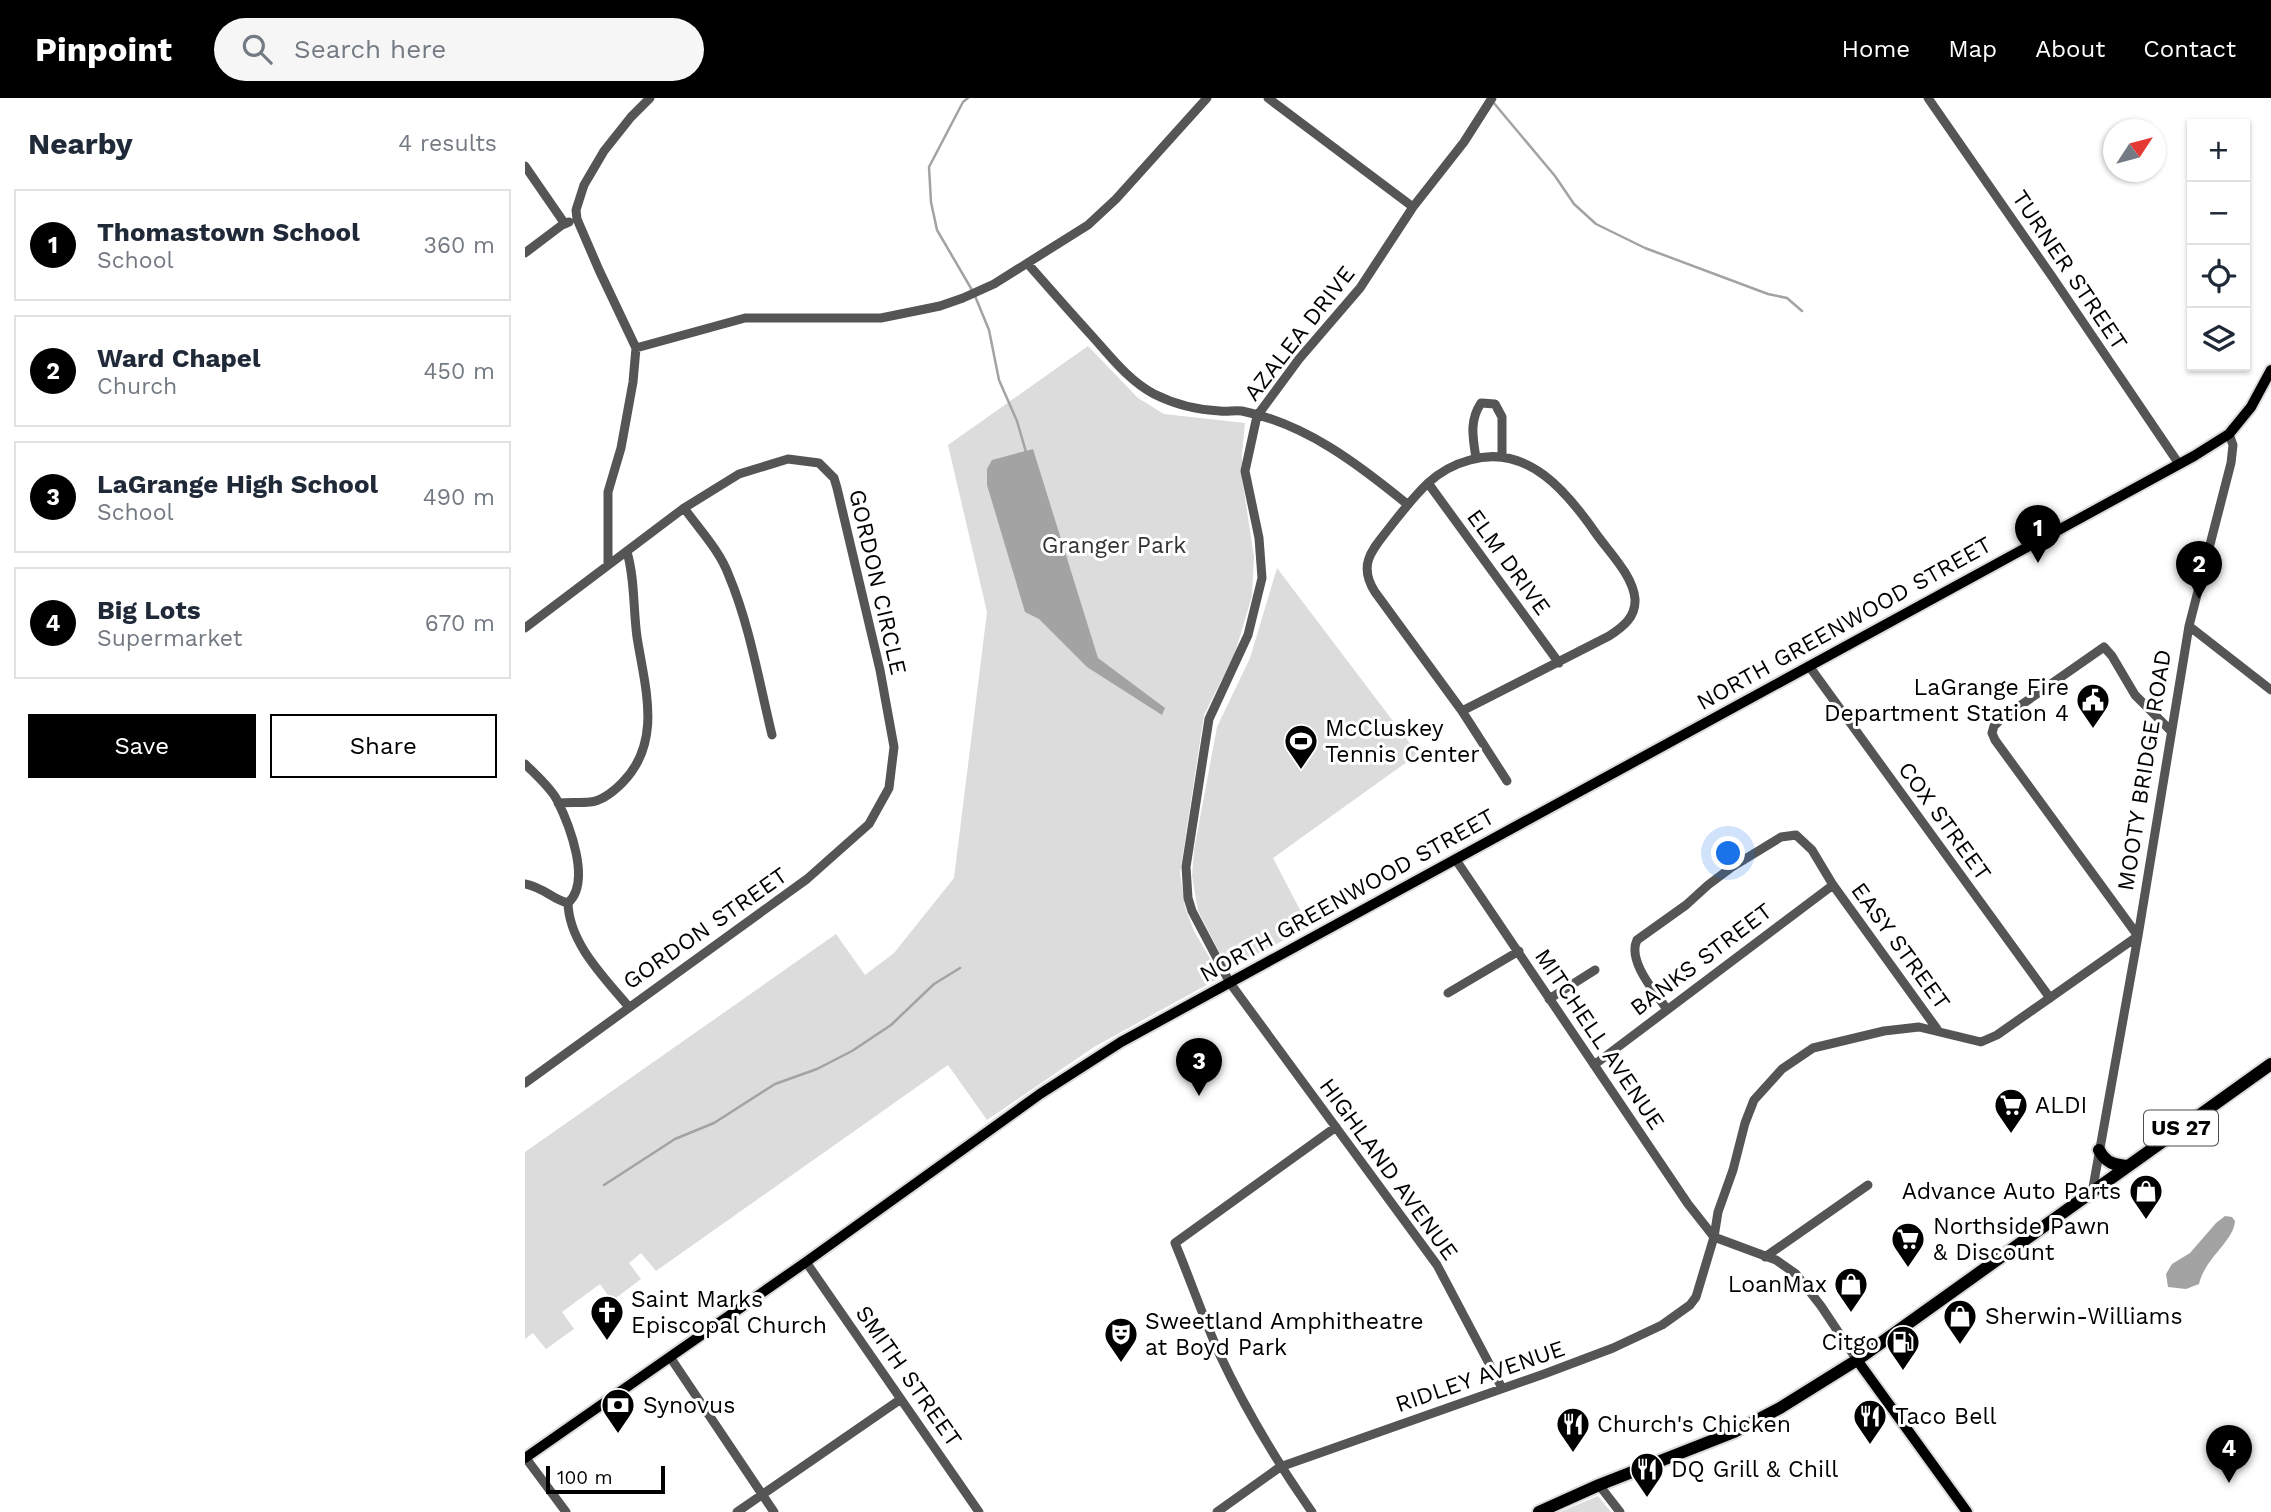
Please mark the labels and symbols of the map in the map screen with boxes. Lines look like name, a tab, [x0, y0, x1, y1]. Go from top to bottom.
north arrow	[2103, 119, 2166, 182]
street label: TURNER STREET	[2006, 185, 2133, 355]
street label: AZALEA DRIVE	[1238, 261, 1360, 406]
street label: GORDON CIRCLE	[843, 487, 912, 678]
street label: ELM DRIVE	[1461, 504, 1556, 620]
pin: 1	[2015, 505, 2061, 563]
street label: NORTH GREENWOOD STREET	[1692, 531, 1996, 716]
park label: Granger Park	[1042, 532, 1186, 559]
pin: 2	[2176, 541, 2222, 599]
street label: MOOTY BRIDGE ROAD	[2112, 647, 2177, 893]
place label: LaGrange Fire Department Station 4	[1824, 674, 2069, 727]
public building icon: LaGrange Fire Department Station 4	[2074, 681, 2112, 730]
place label: McCluskey Tennis Center	[1325, 715, 1480, 768]
sports icon: McCluskey Tennis Center	[1282, 722, 1320, 771]
street label: COX STREET	[1892, 757, 1997, 886]
street label: NORTH GREENWOOD STREET	[1195, 803, 1499, 988]
your location	[1711, 836, 1745, 870]
street label: GORDON STREET	[618, 862, 793, 995]
street label: EASY STREET	[1845, 877, 1956, 1015]
street label: BANKS STREET	[1625, 897, 1778, 1021]
street label: MITCHELL AVENUE	[1529, 944, 1670, 1135]
pin: 3	[1176, 1038, 1222, 1096]
street label: HIGHLAND AVENUE	[1314, 1073, 1464, 1265]
supermarket icon: ALDI	[1992, 1086, 2030, 1135]
place label: ALDI	[2035, 1092, 2087, 1119]
road number: US 27	[2144, 1110, 2218, 1146]
shop icon: Advance Auto Parts	[2127, 1172, 2165, 1221]
place label: Advance Auto Parts	[1902, 1178, 2121, 1205]
place label: Northside Pawn & Discount	[1933, 1213, 2110, 1266]
supermarket icon: Northside Pawn & Discount	[1889, 1220, 1927, 1269]
shop icon: LoanMax	[1832, 1265, 1870, 1314]
place label: LoanMax	[1728, 1271, 1827, 1298]
place label: Saint Marks Episcopal Church	[631, 1286, 827, 1339]
church icon: Saint Marks Episcopal Church	[588, 1293, 626, 1342]
shop icon: Sherwin-Williams	[1941, 1297, 1979, 1346]
street label: SMITH STREET	[850, 1300, 967, 1452]
place label: Sherwin-Williams	[1985, 1303, 2183, 1330]
place label: Sweetland Amphitheatre at Boyd Park	[1145, 1308, 1424, 1361]
theatre icon: Sweetland Amphitheatre at Boyd Park	[1102, 1315, 1140, 1364]
fuel station icon: Citgo	[1884, 1323, 1922, 1372]
place label: Citgo	[1821, 1329, 1879, 1356]
street label: RIDLEY AVENUE	[1392, 1335, 1568, 1418]
bank icon: Synovus	[599, 1386, 637, 1435]
place label: Synovus	[643, 1392, 735, 1419]
restaurant icon: Taco Bell	[1851, 1397, 1889, 1446]
place label: Taco Bell	[1895, 1403, 1996, 1430]
restaurant icon: Church's Chicken	[1554, 1405, 1592, 1454]
place label: Church's Chicken	[1597, 1411, 1791, 1438]
pin: 4	[2206, 1425, 2252, 1483]
restaurant icon: DQ Grill & Chill	[1628, 1450, 1666, 1499]
place label: DQ Grill & Chill	[1671, 1456, 1838, 1483]
scale bar	[546, 1463, 665, 1495]

